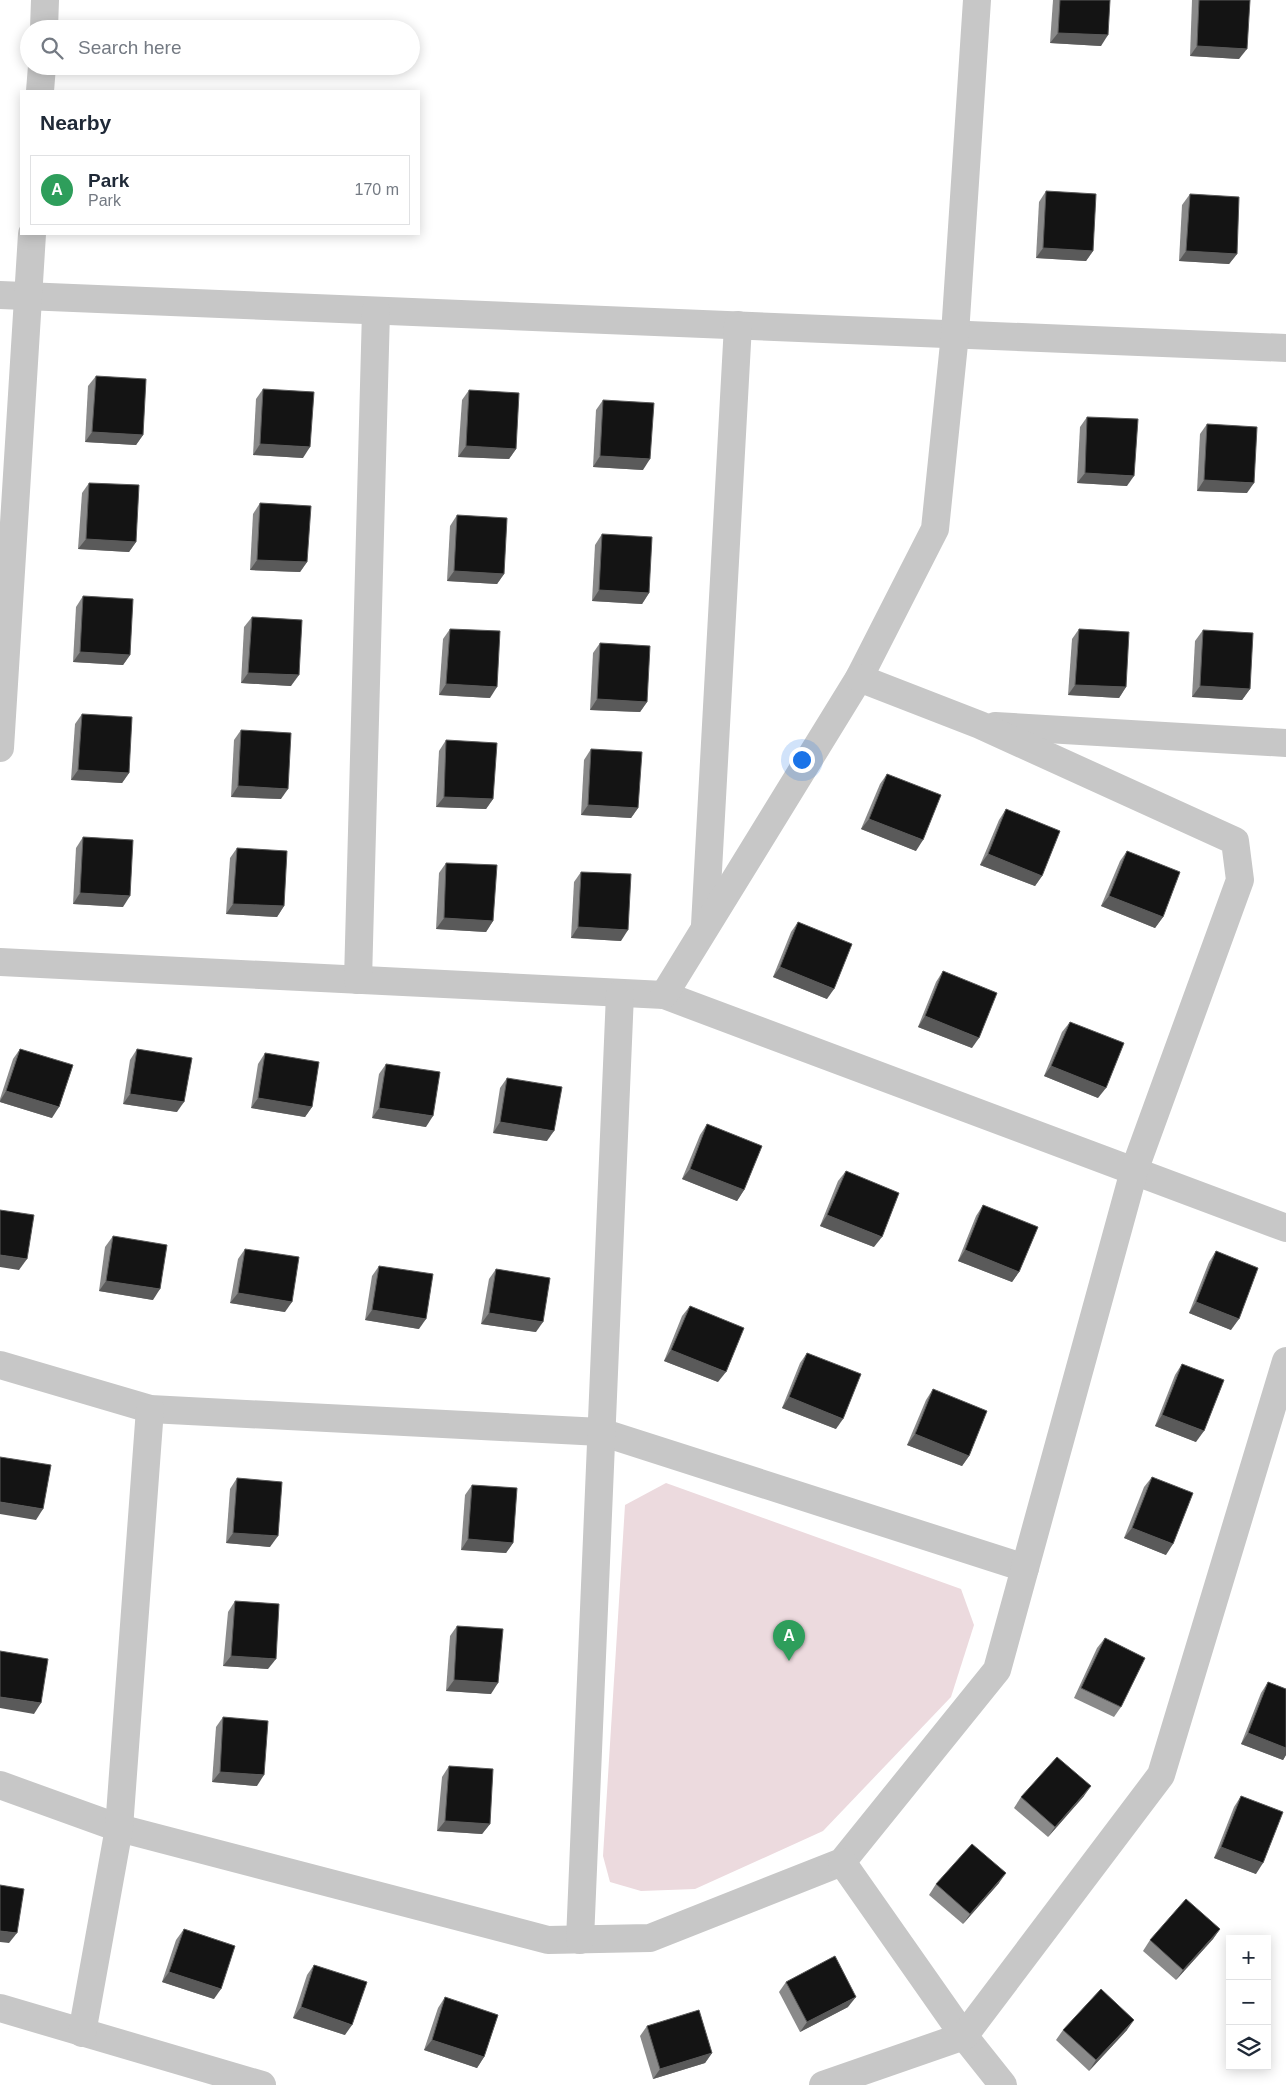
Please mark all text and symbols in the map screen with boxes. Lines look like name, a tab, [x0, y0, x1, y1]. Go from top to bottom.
search box	[20, 20, 420, 75]
icon: search	[38, 34, 66, 62]
text: Search here	[78, 37, 182, 58]
text: Nearby	[40, 111, 111, 134]
text: Park	[88, 170, 129, 191]
text: A	[51, 181, 63, 198]
text: 170 m	[355, 181, 399, 198]
text: Park	[88, 192, 121, 209]
your location	[789, 747, 815, 773]
pin: A	[773, 1620, 805, 1661]
map controls	[1226, 1935, 1271, 2070]
button: +	[1226, 1935, 1271, 1980]
button: −	[1226, 1980, 1271, 2025]
button: layers	[1226, 2025, 1271, 2070]

